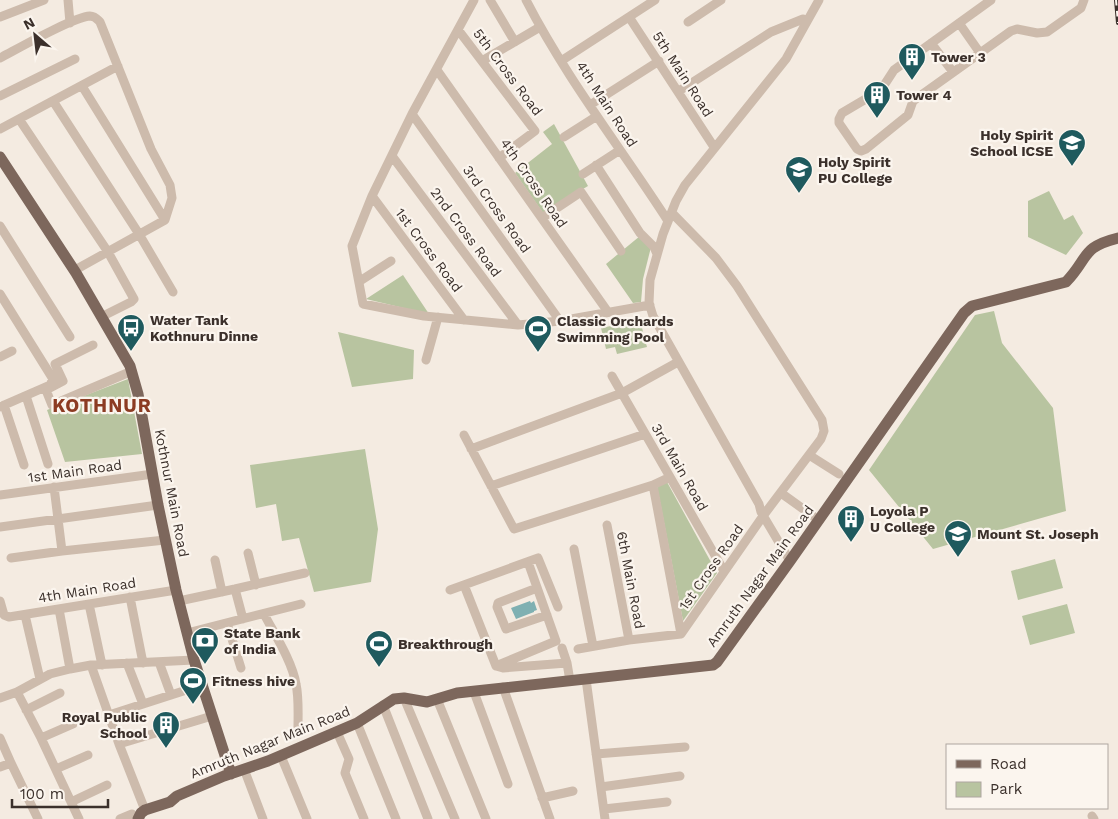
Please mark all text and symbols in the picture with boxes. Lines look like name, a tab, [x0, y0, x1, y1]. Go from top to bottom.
north arrow	[10, 10, 60, 60]
text: N	[21, 14, 37, 33]
street label: 5th Cross Road	[470, 25, 546, 119]
street label: 5th Main Road	[649, 28, 717, 120]
building icon: Tower 3	[897, 42, 927, 81]
place label: Tower 3	[931, 49, 986, 65]
street label: 4th Main Road	[573, 58, 641, 150]
building icon: Tower 4	[862, 80, 892, 119]
place label: Tower 4	[896, 87, 951, 103]
place label: Holy Spirit School ICSE	[970, 127, 1053, 159]
school or university icon: Holy Spirit School ICSE	[1057, 128, 1087, 167]
street label: 4th Cross Road	[497, 135, 571, 231]
place label: Holy Spirit PU College	[818, 154, 892, 186]
school or university icon: Holy Spirit PU College	[784, 155, 814, 194]
street label: 3rd Cross Road	[460, 162, 534, 256]
street label: 2nd Cross Road	[427, 184, 505, 280]
street label: 1st Cross Road	[392, 205, 466, 295]
place label: Water Tank Kothnuru Dinne	[150, 312, 258, 344]
bus stop icon: Water Tank Kothnuru Dinne	[116, 313, 146, 352]
place label: Classic Orchards Swimming Pool	[557, 313, 674, 345]
sports icon: Classic Orchards Swimming Pool	[523, 314, 553, 353]
district label: KOTHNUR	[52, 394, 152, 417]
street label: 3rd Main Road	[648, 420, 712, 514]
street label: Kothnur Main Road	[152, 428, 192, 558]
street label: 1st Main Road	[27, 456, 123, 486]
street label: Amruth Nagar Main Road	[703, 502, 817, 650]
place label: Loyola P U College	[870, 503, 935, 535]
building icon: Loyola P U College	[836, 504, 866, 543]
school or university icon: Mount St. Joseph	[943, 519, 973, 558]
street label: 1st Cross Road	[676, 521, 746, 613]
place label: Mount St. Joseph	[977, 526, 1099, 542]
street label: 6th Main Road	[614, 530, 648, 630]
street label: 4th Main Road	[37, 574, 137, 606]
place label: State Bank of India	[224, 625, 301, 657]
bank icon: State Bank of India	[190, 626, 220, 665]
sports icon: Breakthrough	[364, 629, 394, 668]
place label: Breakthrough	[398, 636, 493, 652]
sports icon: Fitness hive	[178, 666, 208, 705]
place label: Fitness hive	[212, 673, 295, 689]
street label: Amruth Nagar Main Road	[188, 703, 352, 781]
place label: Royal Public School	[62, 709, 147, 741]
building icon: Royal Public School	[151, 710, 181, 749]
legend	[946, 744, 1108, 809]
text: Road	[990, 755, 1027, 773]
scale bar	[12, 776, 109, 808]
text: Park	[990, 780, 1023, 798]
text: 100 m	[20, 785, 64, 803]

